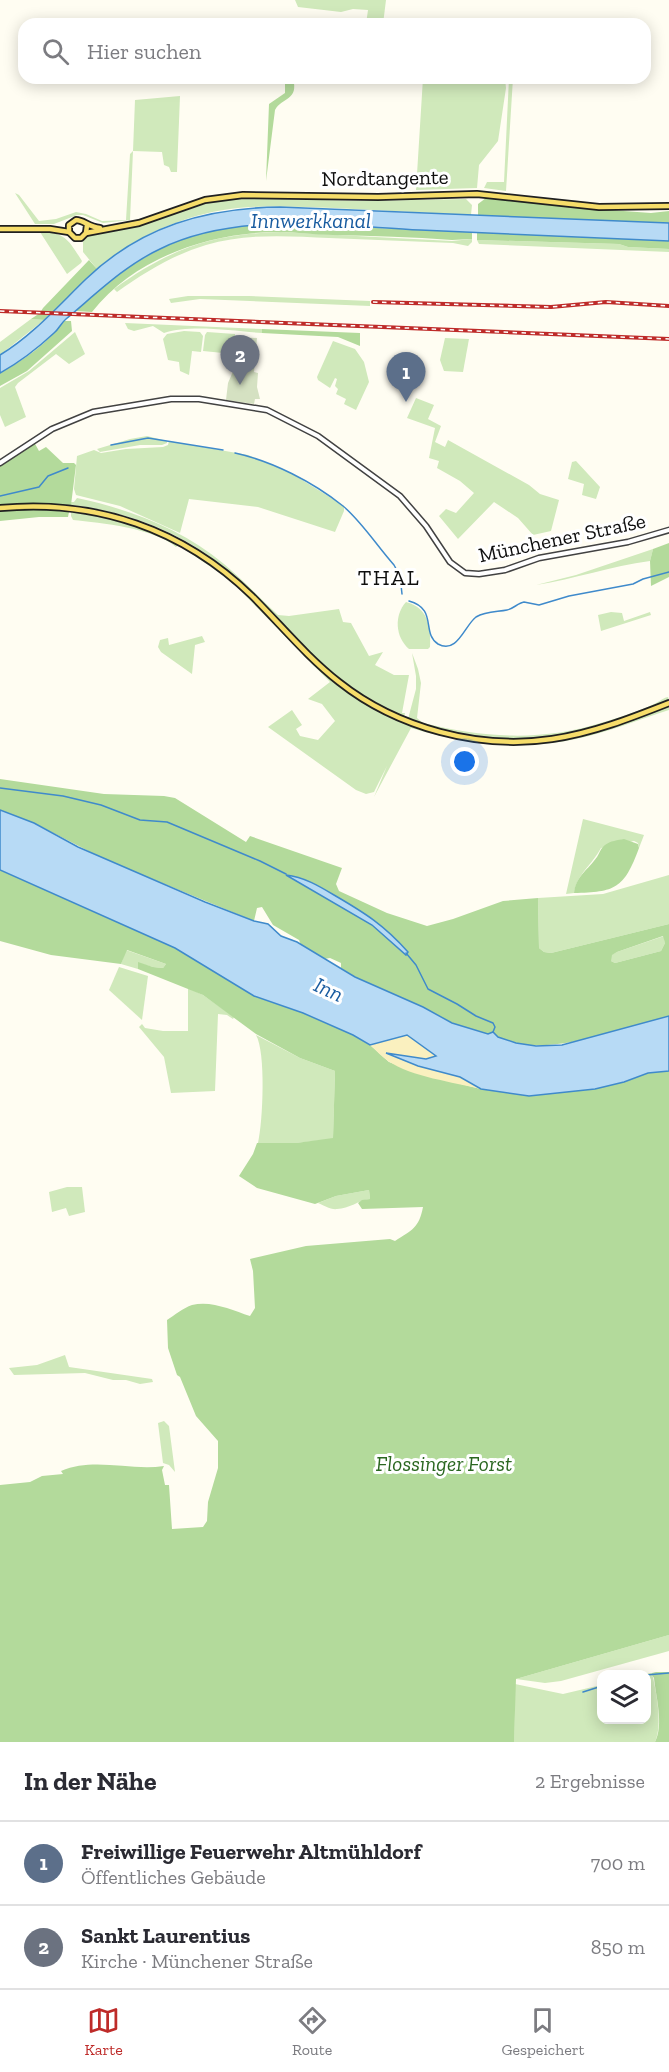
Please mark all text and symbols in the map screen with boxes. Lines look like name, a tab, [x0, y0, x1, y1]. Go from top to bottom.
search box	[18, 18, 651, 84]
icon: search	[39, 35, 72, 68]
text: Hier suchen	[87, 38, 201, 65]
street label: Nordtangente	[321, 164, 449, 191]
water label: Innwerkkanal	[251, 207, 371, 234]
pin: 2	[220, 336, 260, 385]
pin: 1	[386, 352, 426, 402]
street label: Münchener Straße	[476, 508, 648, 567]
district label: THAL	[358, 564, 420, 591]
your location	[450, 747, 479, 776]
water label: Inn	[310, 971, 348, 1008]
park label: Flossinger Forst	[376, 1451, 512, 1476]
map controls	[597, 1670, 651, 1724]
button: layers	[597, 1670, 651, 1724]
text: In der Nähe	[24, 1765, 156, 1797]
text: 2 Ergebnisse	[535, 1769, 645, 1793]
text: Freiwillige Feuerwehr Altmühldorf	[81, 1838, 421, 1865]
text: 1	[39, 1851, 48, 1875]
text: 700 m	[591, 1851, 645, 1875]
text: Öffentliches Gebäude	[81, 1865, 266, 1889]
text: Sankt Laurentius	[81, 1922, 250, 1949]
text: 2	[38, 1935, 49, 1959]
text: 850 m	[591, 1935, 645, 1959]
text: Kirche · Münchener Straße	[81, 1949, 313, 1973]
tab: Karte	[85, 2004, 123, 2059]
tab: Route	[292, 2004, 332, 2059]
tab: Gespeichert	[501, 2004, 584, 2059]

